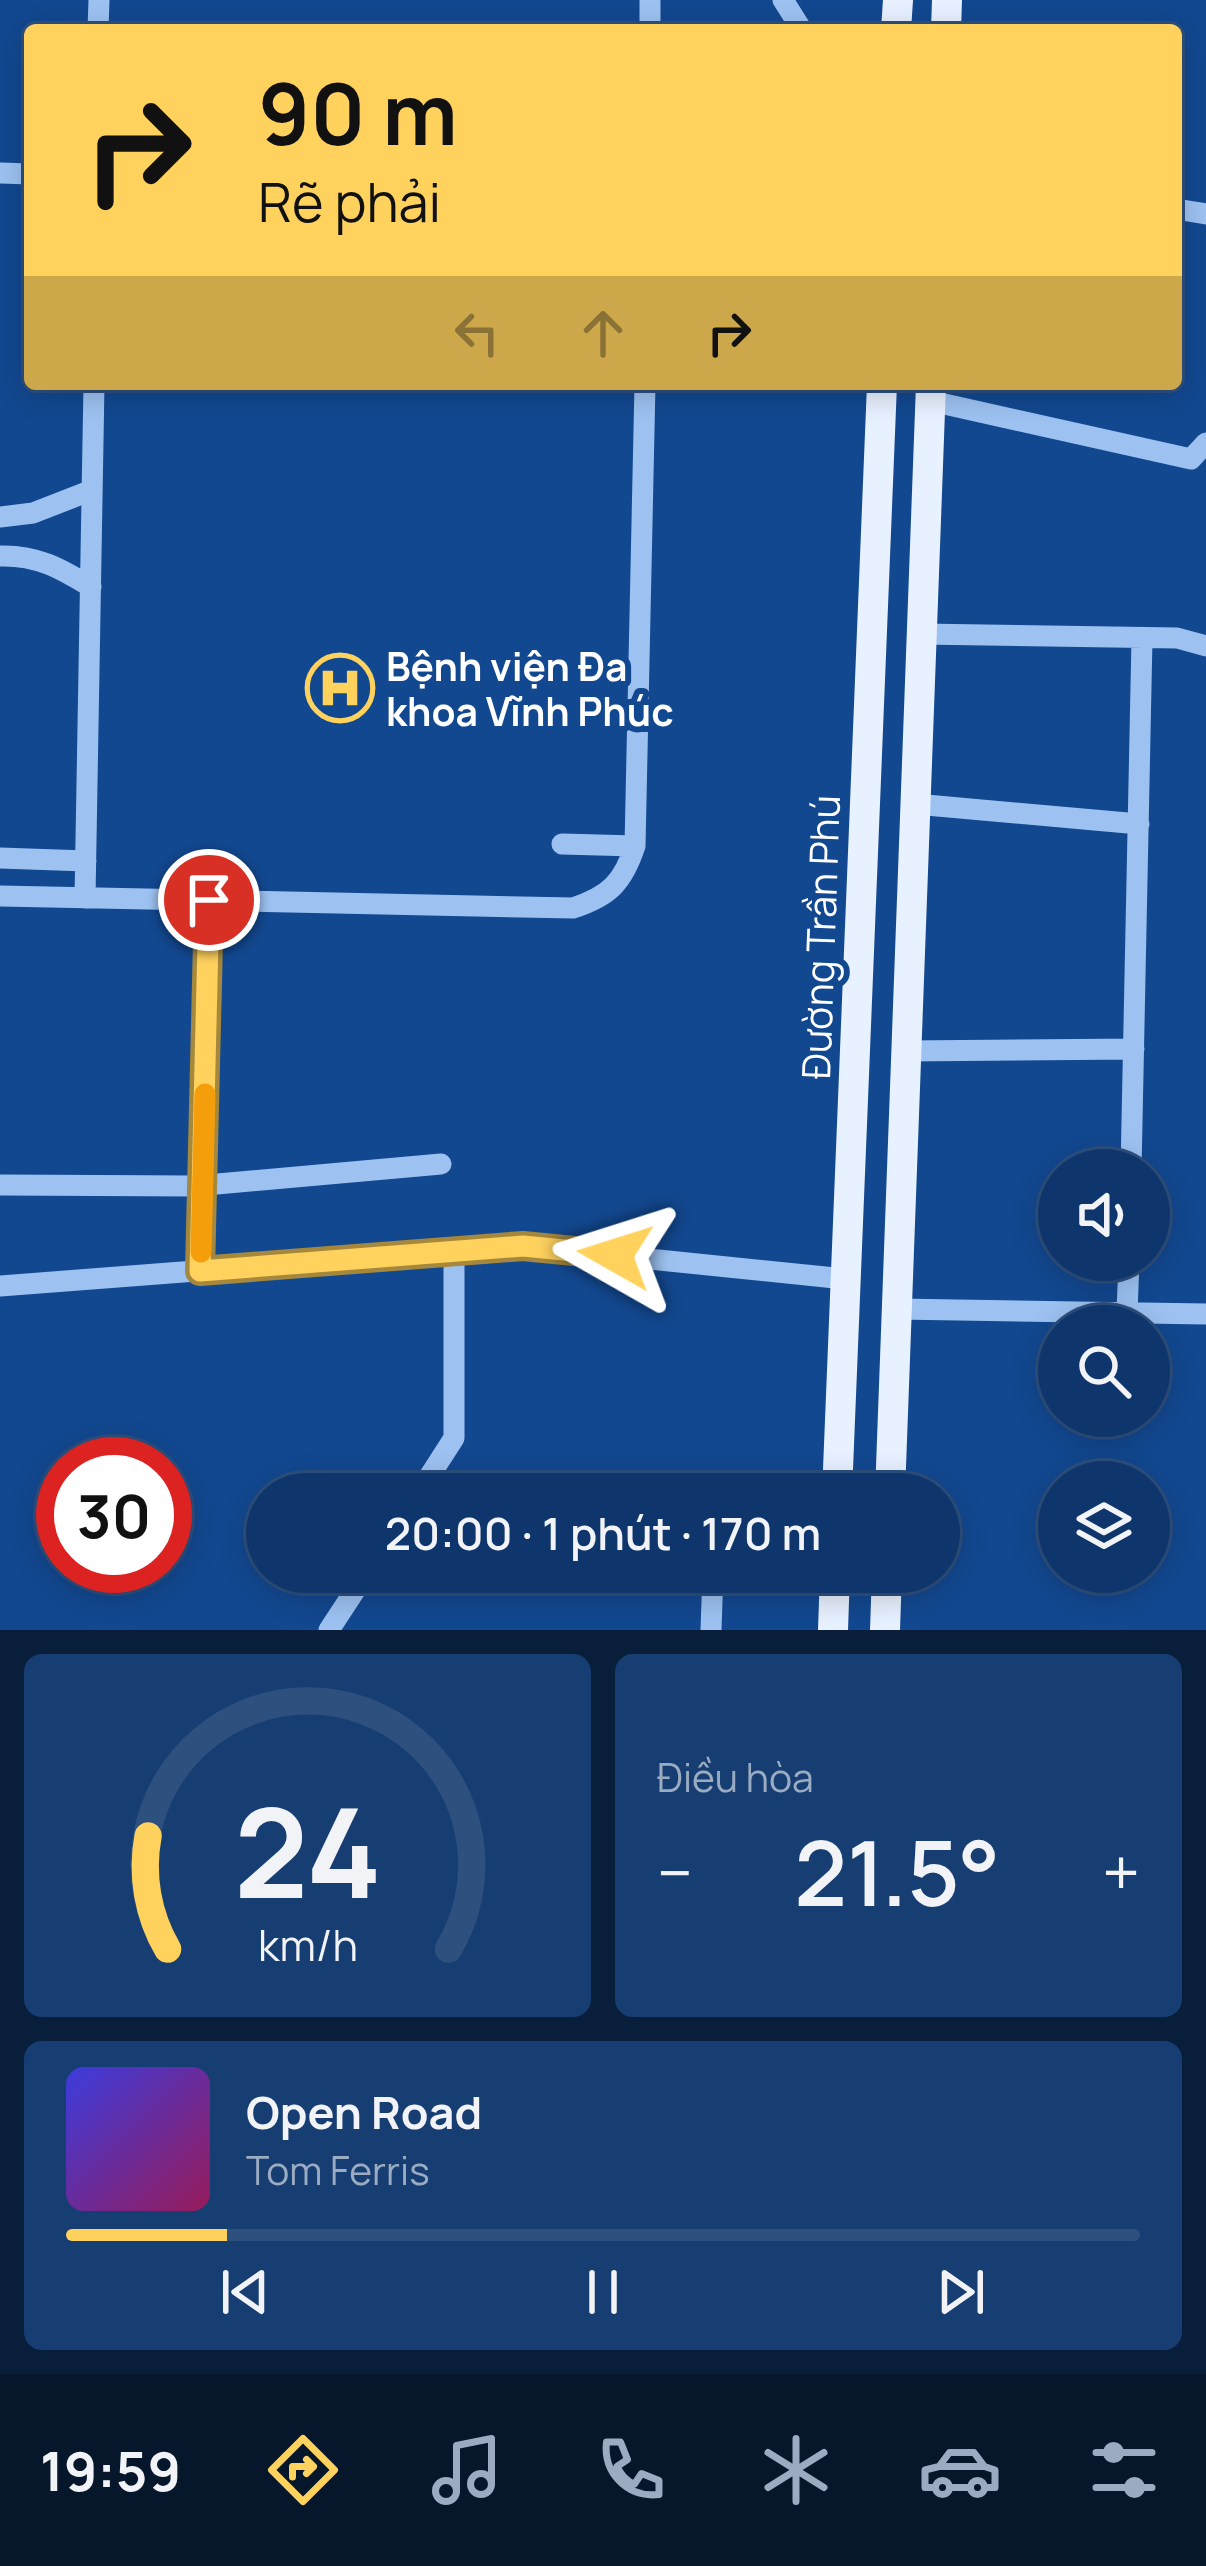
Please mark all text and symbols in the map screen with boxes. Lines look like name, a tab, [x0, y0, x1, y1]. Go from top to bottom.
text: 90 m	[258, 55, 458, 170]
icon: right	[60, 72, 216, 228]
text: Rẽ phải	[258, 164, 441, 238]
icon: left	[444, 300, 510, 366]
icon: ahead	[570, 300, 636, 366]
icon: right	[696, 300, 762, 366]
place label: Bệnh viện Đa khoa Vĩnh Phúc	[386, 639, 674, 738]
hospital icon: Bệnh viện Đa khoa Vĩnh Phúc	[305, 653, 375, 723]
street label: Đường Trần Phú	[788, 794, 852, 1080]
pin	[158, 849, 260, 951]
icon: arrive	[176, 867, 242, 933]
map controls	[1038, 1149, 1170, 1593]
button: sound	[1038, 1149, 1170, 1281]
position arrow	[552, 1192, 678, 1318]
button: search	[1038, 1305, 1170, 1437]
speed limit sign: 30	[36, 1437, 192, 1593]
button: layers	[1038, 1461, 1170, 1593]
text: 20:00 · 1 phút · 170 m	[385, 1502, 821, 1564]
text: Điều hòa	[657, 1750, 814, 1804]
text: 24	[234, 1765, 381, 1935]
text: 21.5°	[794, 1810, 1000, 1933]
text: −	[657, 1827, 693, 1917]
text: +	[1102, 1827, 1140, 1917]
text: km/h	[258, 1914, 357, 1973]
text: Open Road	[246, 2081, 482, 2143]
text: Tom Ferris	[246, 2143, 430, 2197]
icon: previous	[212, 2259, 278, 2325]
icon: pause	[570, 2259, 636, 2325]
icon: next	[928, 2259, 994, 2325]
icon: directions	[261, 2428, 345, 2512]
icon: music	[425, 2428, 509, 2512]
icon: phone	[589, 2428, 673, 2512]
icon: climate	[754, 2428, 838, 2512]
icon: car	[918, 2428, 1002, 2512]
icon: filters	[1082, 2428, 1166, 2512]
text: 19:59	[40, 2433, 181, 2507]

